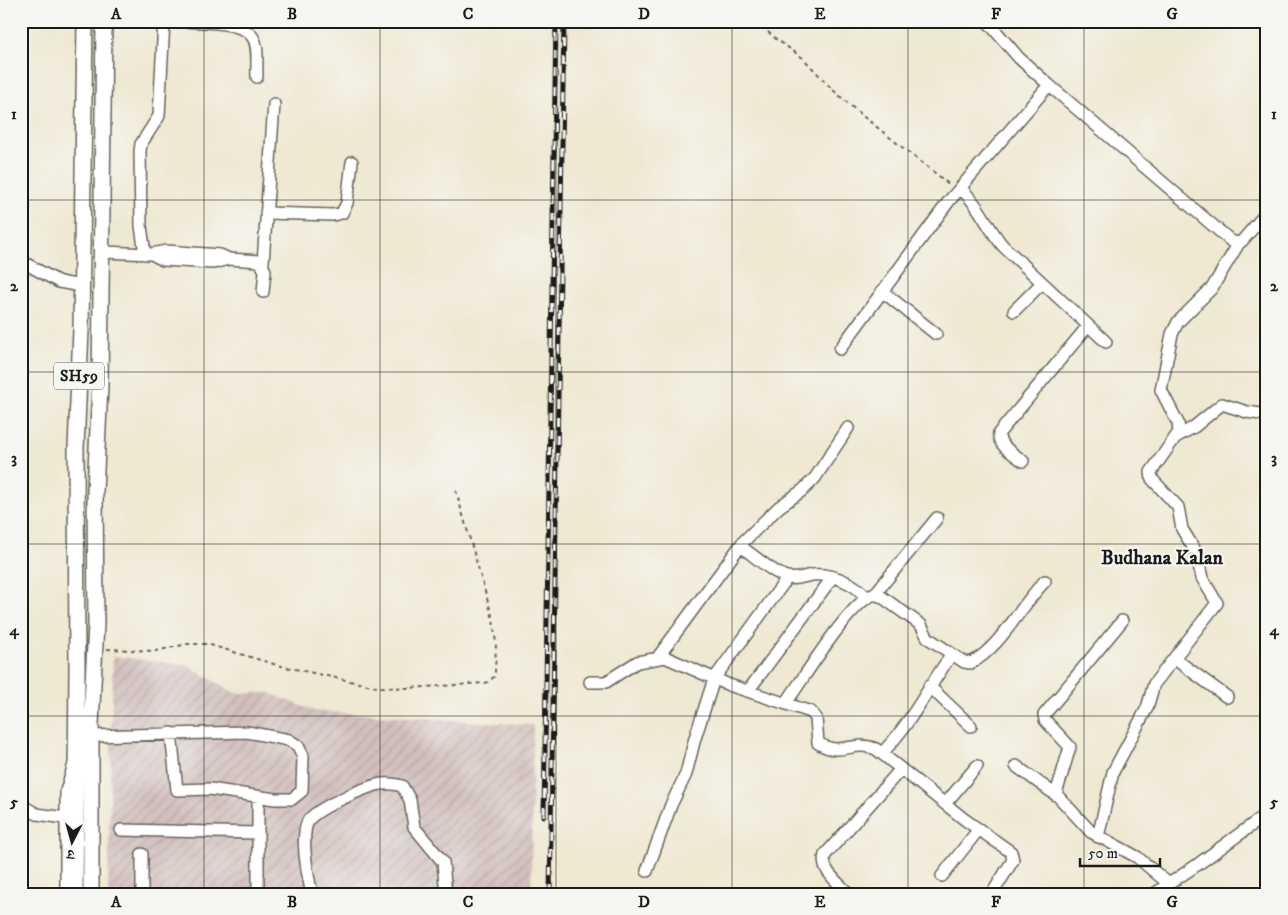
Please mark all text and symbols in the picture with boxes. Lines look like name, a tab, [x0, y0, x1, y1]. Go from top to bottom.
text: A	[110, 4, 122, 24]
text: B	[287, 4, 297, 24]
text: C	[463, 4, 473, 24]
text: D	[638, 4, 650, 24]
text: E	[814, 4, 826, 24]
text: F	[991, 4, 1001, 24]
text: G	[1166, 4, 1178, 24]
text: 1	[11, 104, 17, 124]
text: 1	[1271, 104, 1277, 124]
text: 2	[10, 276, 19, 296]
text: 2	[1270, 276, 1279, 296]
road number: SH59	[54, 362, 104, 390]
text: 3	[11, 448, 17, 468]
text: 3	[1271, 448, 1277, 468]
district label: Budhana Kalan	[1101, 546, 1224, 571]
text: 4	[8, 620, 19, 640]
text: 4	[1268, 620, 1279, 640]
text: 5	[9, 792, 18, 812]
text: 5	[1269, 792, 1278, 812]
north arrow	[48, 818, 98, 868]
scale bar	[1080, 835, 1160, 867]
text: 50 m	[1088, 844, 1118, 863]
text: उ	[65, 845, 76, 863]
text: A	[110, 892, 122, 912]
text: B	[287, 892, 297, 912]
text: C	[463, 892, 473, 912]
text: D	[638, 892, 650, 912]
text: E	[814, 892, 826, 912]
text: F	[991, 892, 1001, 912]
text: G	[1166, 892, 1178, 912]

